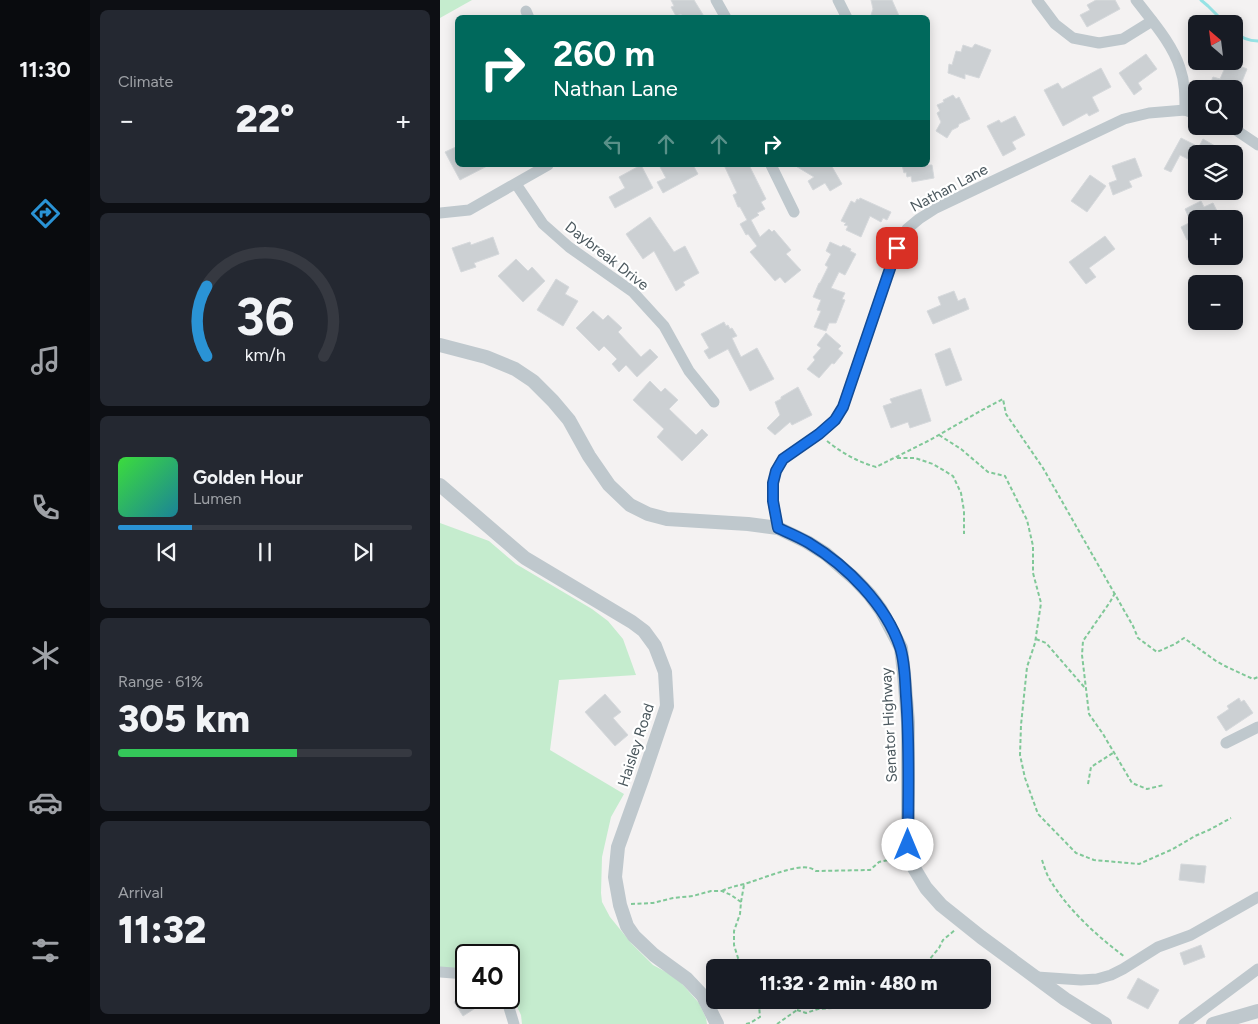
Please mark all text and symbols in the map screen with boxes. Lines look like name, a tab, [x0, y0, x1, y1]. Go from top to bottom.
north arrow	[1188, 15, 1242, 70]
map controls	[1188, 15, 1243, 330]
text: 260 m	[553, 33, 655, 75]
icon: right	[470, 35, 535, 100]
text: 11:30	[19, 56, 71, 83]
text: Climate	[118, 72, 173, 91]
text: Nathan Lane	[553, 75, 678, 102]
button: search	[1188, 80, 1243, 135]
text: 22°	[235, 96, 295, 142]
text: −	[118, 103, 135, 137]
text: +	[395, 103, 412, 137]
icon: left	[599, 130, 627, 158]
icon: ahead	[652, 130, 680, 158]
icon: ahead	[705, 130, 733, 158]
icon: right	[758, 130, 786, 158]
button: layers	[1188, 145, 1243, 200]
street label: Nathan Lane	[907, 160, 991, 216]
icon: directions	[28, 196, 63, 231]
button: +	[1188, 210, 1243, 265]
street label: Daybreak Drive	[562, 218, 652, 294]
pin	[876, 227, 918, 269]
icon: arrive	[883, 234, 911, 262]
button: −	[1188, 275, 1243, 330]
text: 36	[235, 286, 295, 348]
icon: music	[28, 343, 63, 378]
text: km/h	[245, 344, 285, 365]
text: Golden Hour	[193, 466, 303, 489]
text: Lumen	[193, 489, 242, 508]
icon: phone	[28, 490, 63, 525]
icon: previous	[153, 538, 181, 566]
icon: pause	[251, 538, 279, 566]
icon: next	[349, 538, 377, 566]
icon: climate	[28, 638, 63, 673]
street label: Senator Highway	[877, 667, 901, 783]
text: Range · 61%	[118, 672, 203, 691]
text: 305 km	[118, 696, 250, 742]
street label: Haisley Road	[614, 701, 658, 789]
icon: car	[28, 785, 63, 820]
position arrow	[881, 818, 933, 870]
text: Arrival	[118, 883, 163, 902]
text: 11:32	[118, 907, 206, 953]
icon: filters	[28, 933, 63, 968]
speed limit sign: 40	[455, 944, 520, 1009]
text: 11:32 · 2 min · 480 m	[760, 972, 937, 995]

